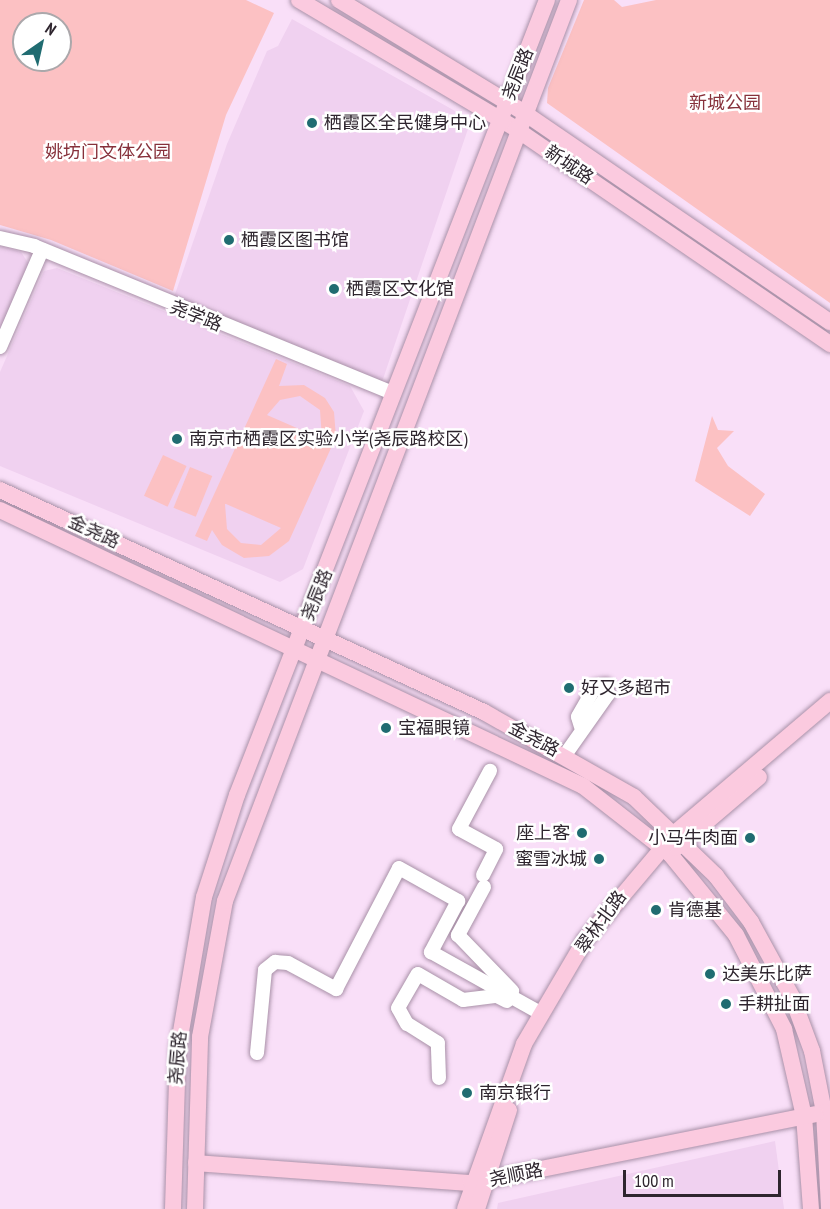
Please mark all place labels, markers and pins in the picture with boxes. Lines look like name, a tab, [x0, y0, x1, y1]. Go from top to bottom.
place label: 栖霞区全民健身中心	[324, 112, 486, 134]
marker: 栖霞区全民健身中心	[305, 116, 319, 130]
place label: 栖霞区图书馆	[241, 229, 349, 251]
marker: 栖霞区图书馆	[222, 233, 236, 247]
place label: 栖霞区文化馆	[346, 278, 454, 300]
marker: 栖霞区文化馆	[327, 282, 341, 296]
place label: 南京市栖霞区实验小学(尧辰路校区)	[189, 428, 467, 450]
marker: 南京市栖霞区实验小学(尧辰路校区)	[170, 432, 184, 446]
place label: 好又多超市	[581, 677, 671, 699]
marker: 好又多超市	[562, 681, 576, 695]
place label: 宝福眼镜	[398, 717, 470, 739]
marker: 宝福眼镜	[379, 721, 393, 735]
place label: 座上客	[516, 822, 570, 844]
marker: 座上客	[575, 826, 589, 840]
place label: 小马牛肉面	[648, 827, 738, 849]
marker: 小马牛肉面	[743, 831, 757, 845]
place label: 蜜雪冰城	[515, 848, 587, 870]
marker: 蜜雪冰城	[592, 852, 606, 866]
place label: 肯德基	[668, 899, 722, 921]
marker: 肯德基	[649, 903, 663, 917]
place label: 达美乐比萨	[722, 963, 812, 985]
marker: 达美乐比萨	[703, 967, 717, 981]
place label: 手耕扯面	[738, 993, 810, 1015]
marker: 手耕扯面	[719, 997, 733, 1011]
place label: 南京银行	[479, 1082, 551, 1104]
marker: 南京银行	[460, 1086, 474, 1100]

